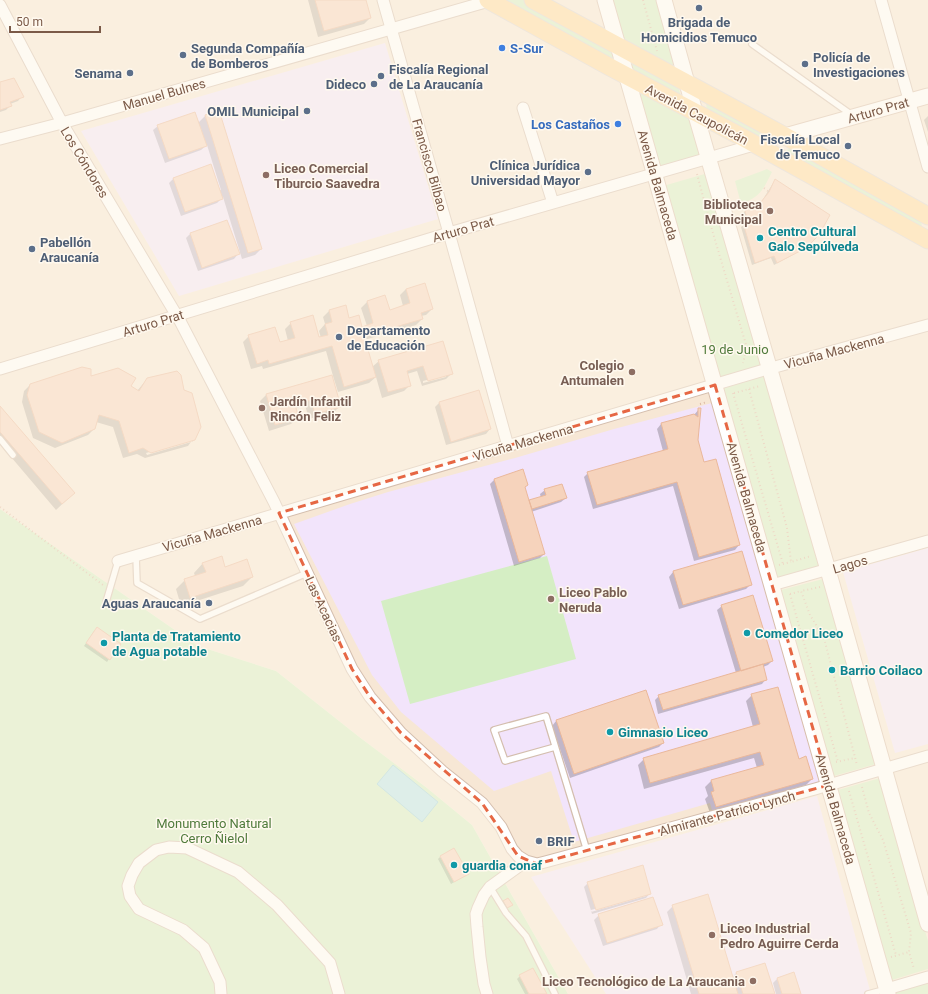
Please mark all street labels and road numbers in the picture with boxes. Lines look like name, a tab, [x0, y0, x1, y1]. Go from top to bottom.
street label: Manuel Bulnes	[121, 75, 207, 113]
street label: Avenida Caupolicán	[643, 81, 751, 148]
street label: Arturo Prat	[846, 95, 911, 126]
street label: Francisco Bilbao	[409, 117, 450, 213]
street label: Los Cóndores	[58, 124, 112, 201]
street label: Avenida Balmaceda	[635, 128, 680, 242]
street label: Arturo Prat	[431, 214, 496, 245]
street label: Arturo Prat	[121, 307, 186, 340]
street label: Vicuña Mackenna	[782, 331, 886, 372]
street label: Vicuña Mackenna	[472, 421, 575, 464]
street label: Avenida Balmaceda	[724, 440, 769, 554]
street label: Vicuña Mackenna	[161, 512, 264, 555]
street label: Lagos	[831, 552, 870, 577]
street label: Las Acacias	[302, 574, 345, 644]
street label: Avenida Balmaceda	[813, 752, 858, 866]
street label: Almirante Patricio Lynch	[658, 788, 797, 839]

